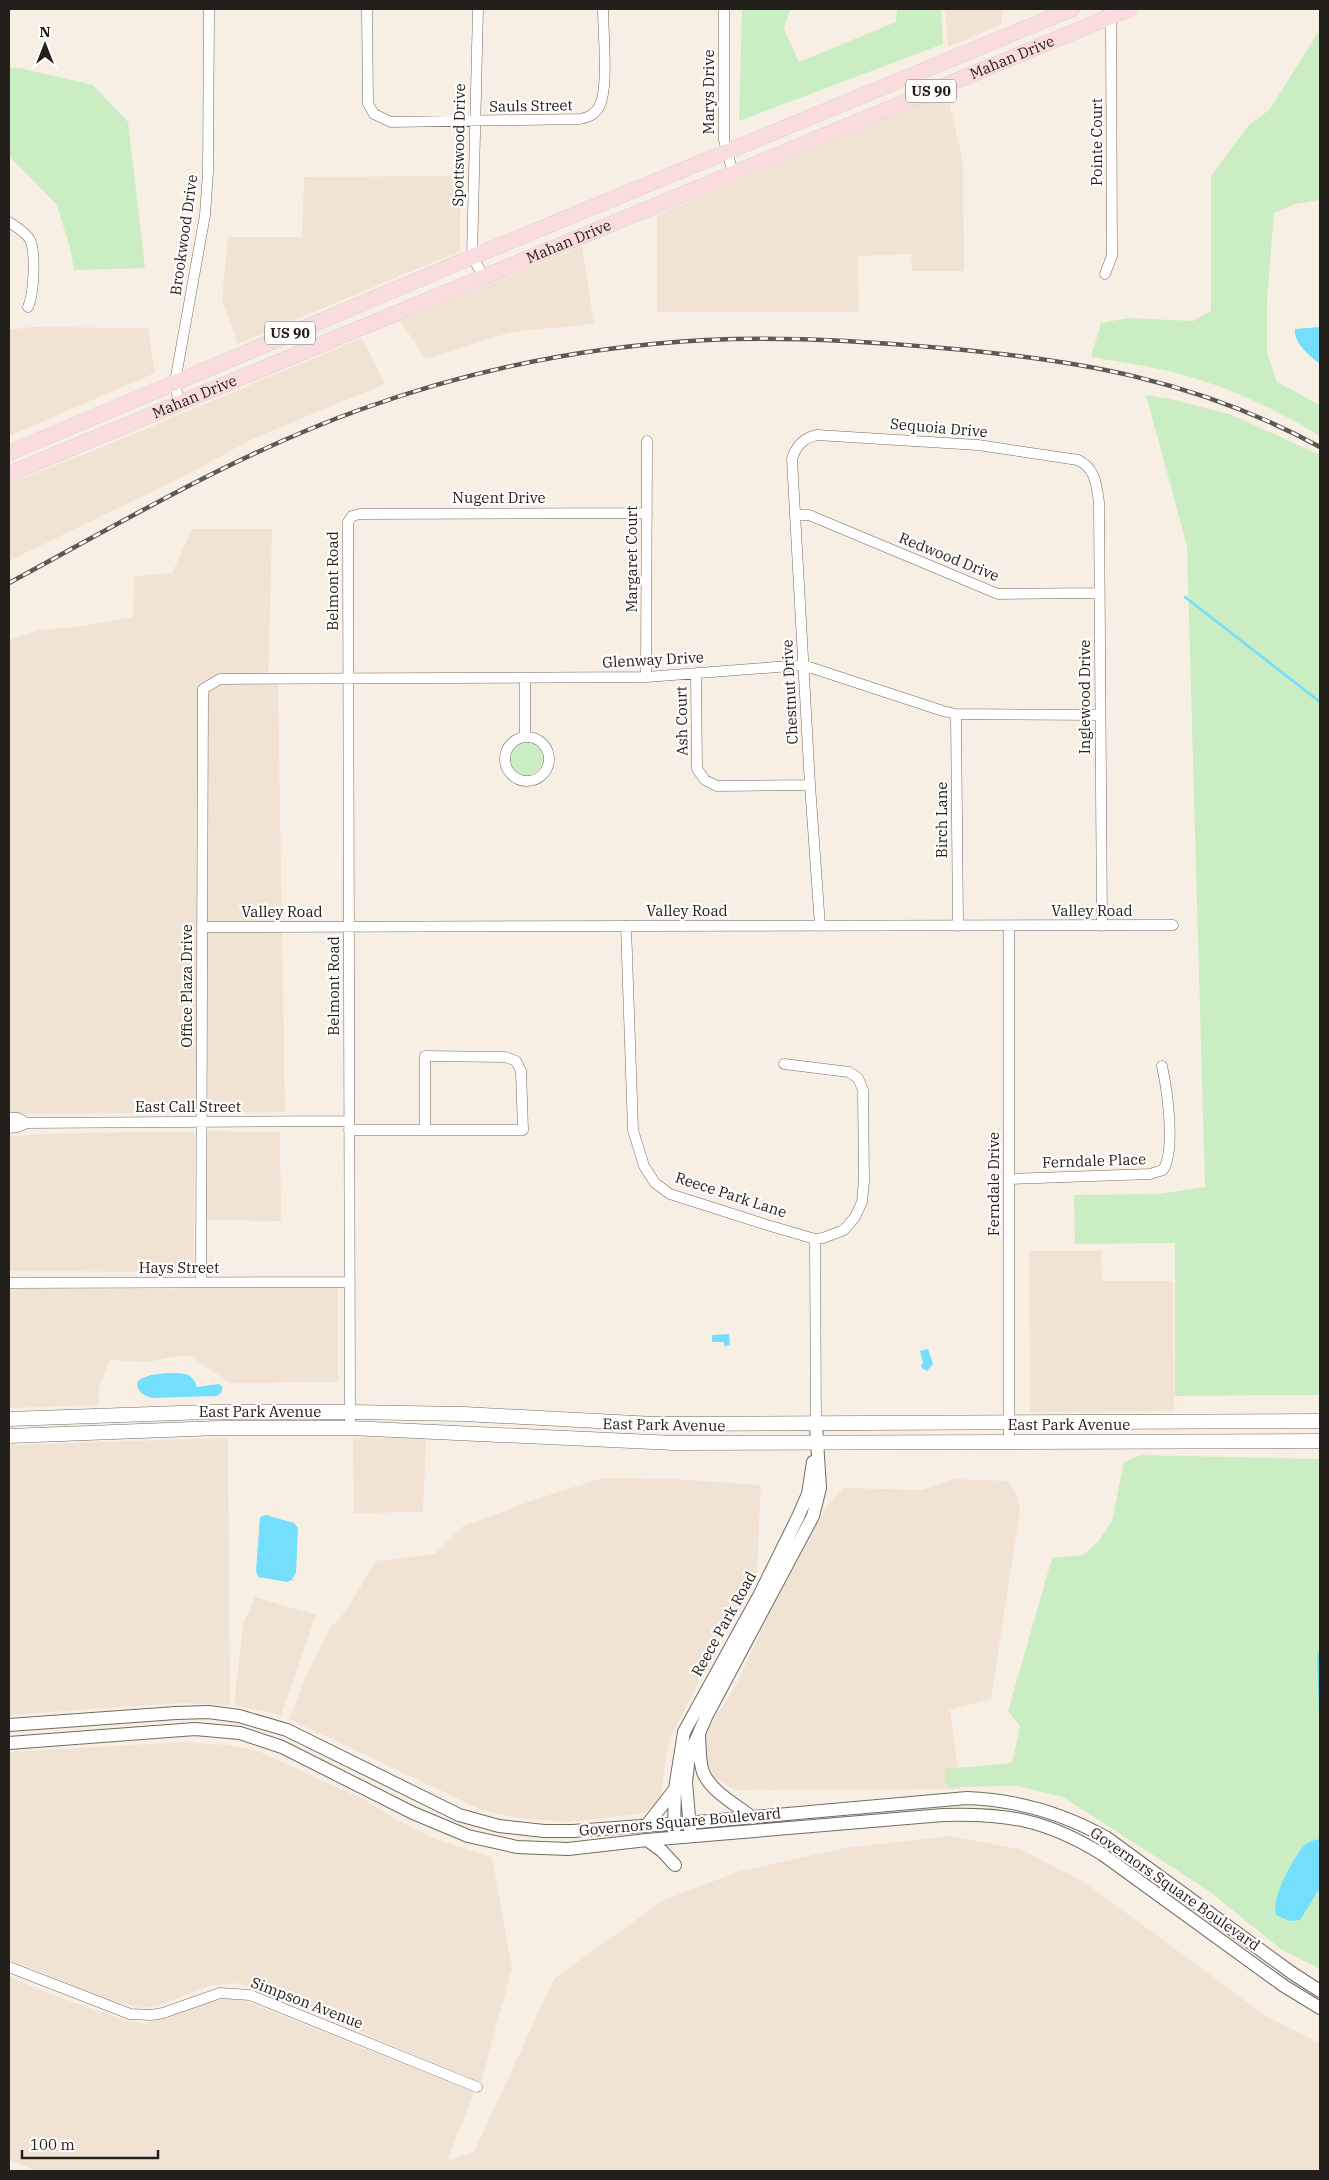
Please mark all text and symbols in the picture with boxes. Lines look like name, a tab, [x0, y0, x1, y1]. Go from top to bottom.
north arrow	[20, 20, 70, 70]
text: N	[39, 23, 51, 41]
street label: Mahan Drive	[967, 31, 1057, 83]
street label: Marys Drive	[699, 50, 718, 134]
road number: US 90	[906, 80, 956, 102]
street label: Spottswood Drive	[448, 83, 469, 207]
street label: Sauls Street	[489, 95, 573, 116]
street label: Pointe Court	[1087, 98, 1106, 186]
street label: Brookwood Drive	[166, 173, 201, 297]
street label: Mahan Drive	[523, 215, 614, 267]
road number: US 90	[265, 322, 315, 344]
street label: Mahan Drive	[149, 370, 240, 422]
street label: Sequoia Drive	[889, 414, 989, 441]
street label: Nugent Drive	[452, 488, 546, 507]
street label: Margaret Court	[622, 505, 641, 613]
street label: Redwood Drive	[896, 528, 1002, 585]
street label: Belmont Road	[323, 531, 342, 631]
street label: Chestnut Drive	[777, 639, 802, 745]
street label: Inglewood Drive	[1075, 640, 1094, 754]
street label: Glenway Drive	[602, 647, 704, 672]
street label: Ash Court	[671, 686, 692, 756]
street label: Birch Lane	[932, 782, 951, 858]
street label: Valley Road	[646, 901, 728, 920]
street label: Valley Road	[1051, 901, 1133, 920]
street label: Valley Road	[241, 902, 323, 921]
street label: Office Plaza Drive	[177, 924, 196, 1048]
street label: Belmont Road	[324, 936, 343, 1036]
street label: East Call Street	[135, 1097, 241, 1116]
street label: Ferndale Drive	[984, 1132, 1003, 1236]
street label: Ferndale Place	[1042, 1149, 1146, 1172]
street label: Reece Park Lane	[673, 1168, 789, 1221]
street label: Hays Street	[139, 1258, 219, 1277]
street label: East Park Avenue	[199, 1402, 321, 1421]
street label: East Park Avenue	[602, 1414, 726, 1435]
street label: East Park Avenue	[1008, 1415, 1130, 1434]
street label: Reece Park Road	[687, 1568, 760, 1680]
street label: Governors Square Boulevard	[578, 1803, 782, 1840]
street label: Governors Square Boulevard	[1087, 1823, 1264, 1955]
street label: Simpson Avenue	[248, 1972, 366, 2033]
scale bar	[22, 2128, 159, 2160]
text: 100 m	[30, 2135, 75, 2154]

